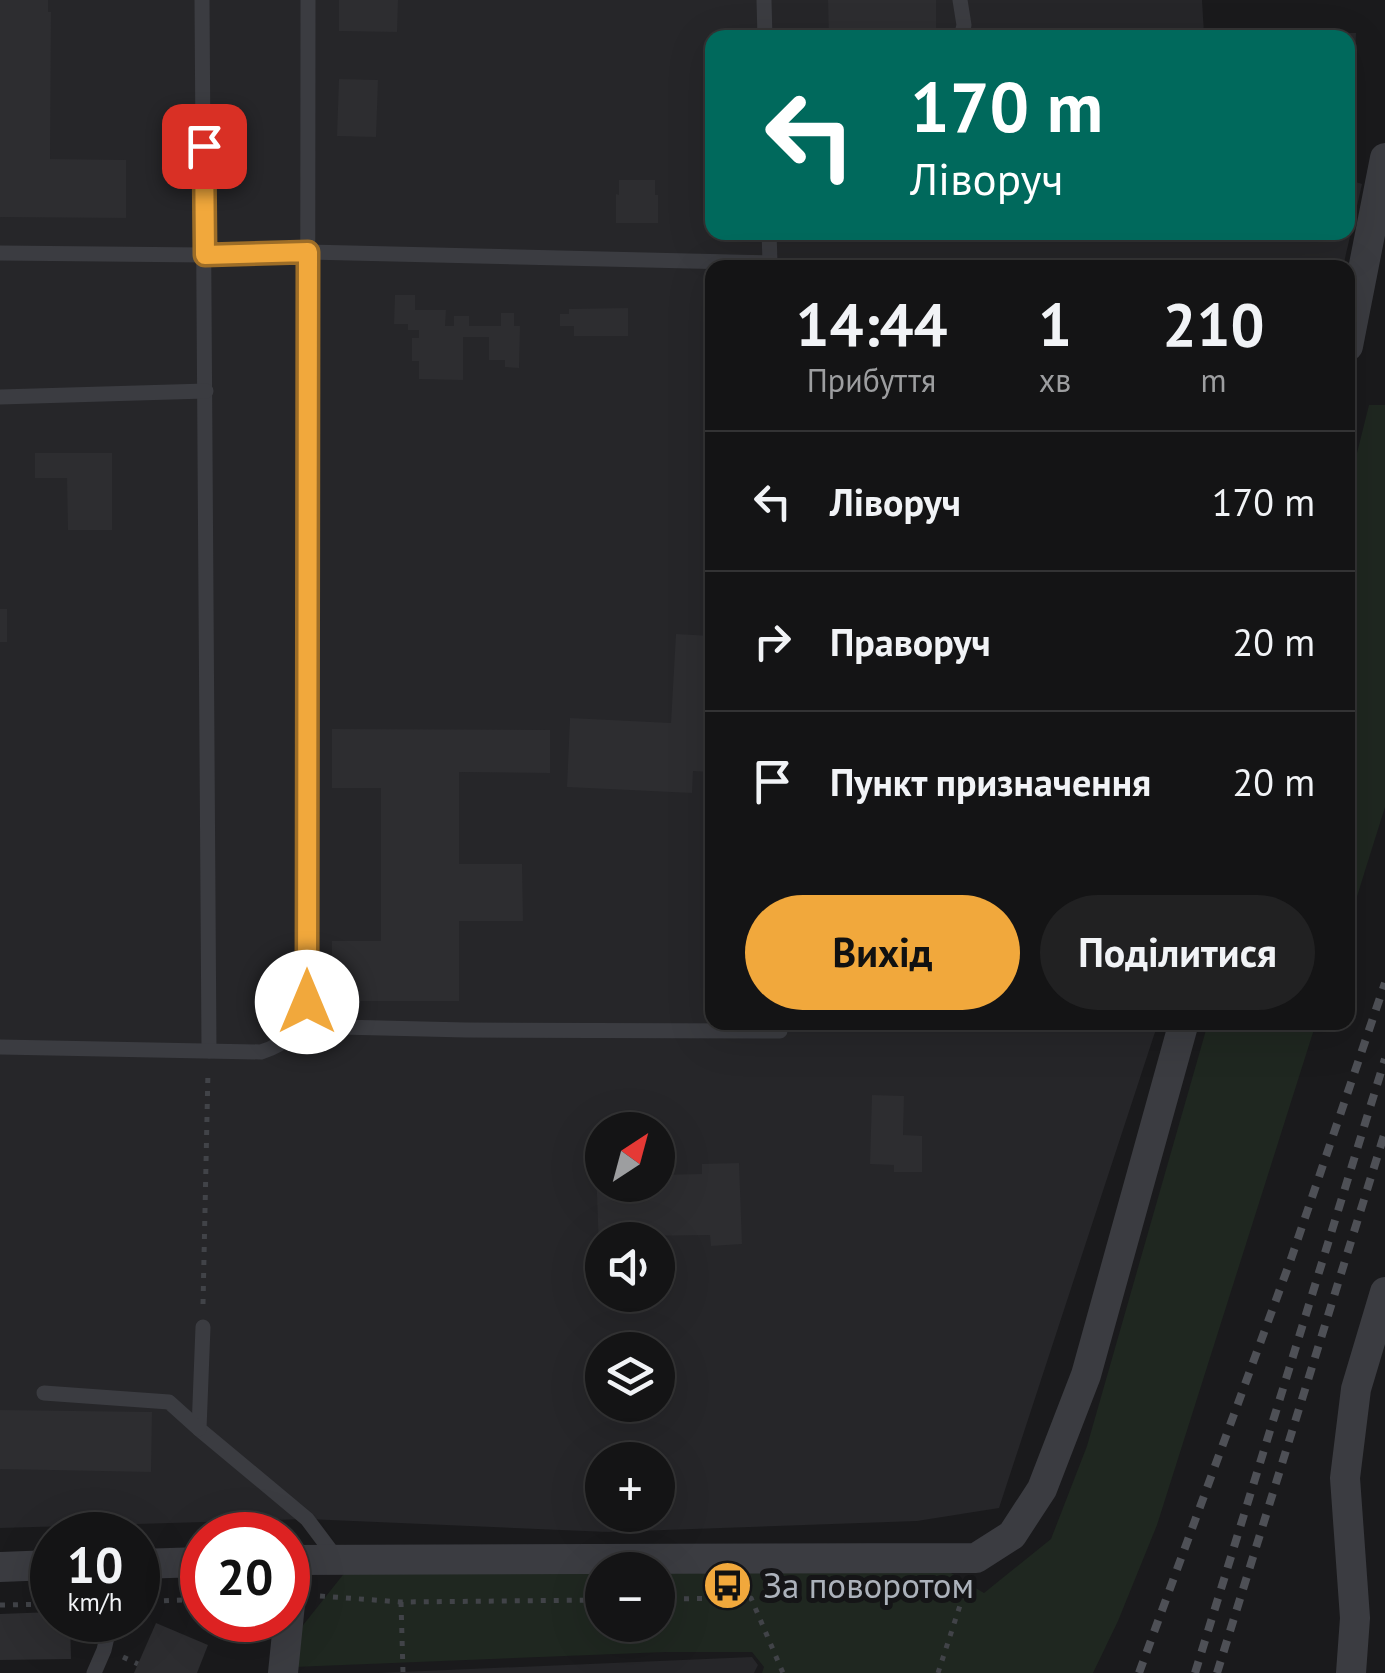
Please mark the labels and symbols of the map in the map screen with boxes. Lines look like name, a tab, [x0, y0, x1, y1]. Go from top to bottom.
pin	[162, 104, 247, 189]
position arrow	[255, 950, 359, 1054]
north arrow	[585, 1112, 675, 1202]
speed limit sign: 20	[180, 1512, 310, 1642]
bus stop icon: За поворотом	[702, 1559, 754, 1611]
place label: За поворотом	[763, 1562, 974, 1608]

